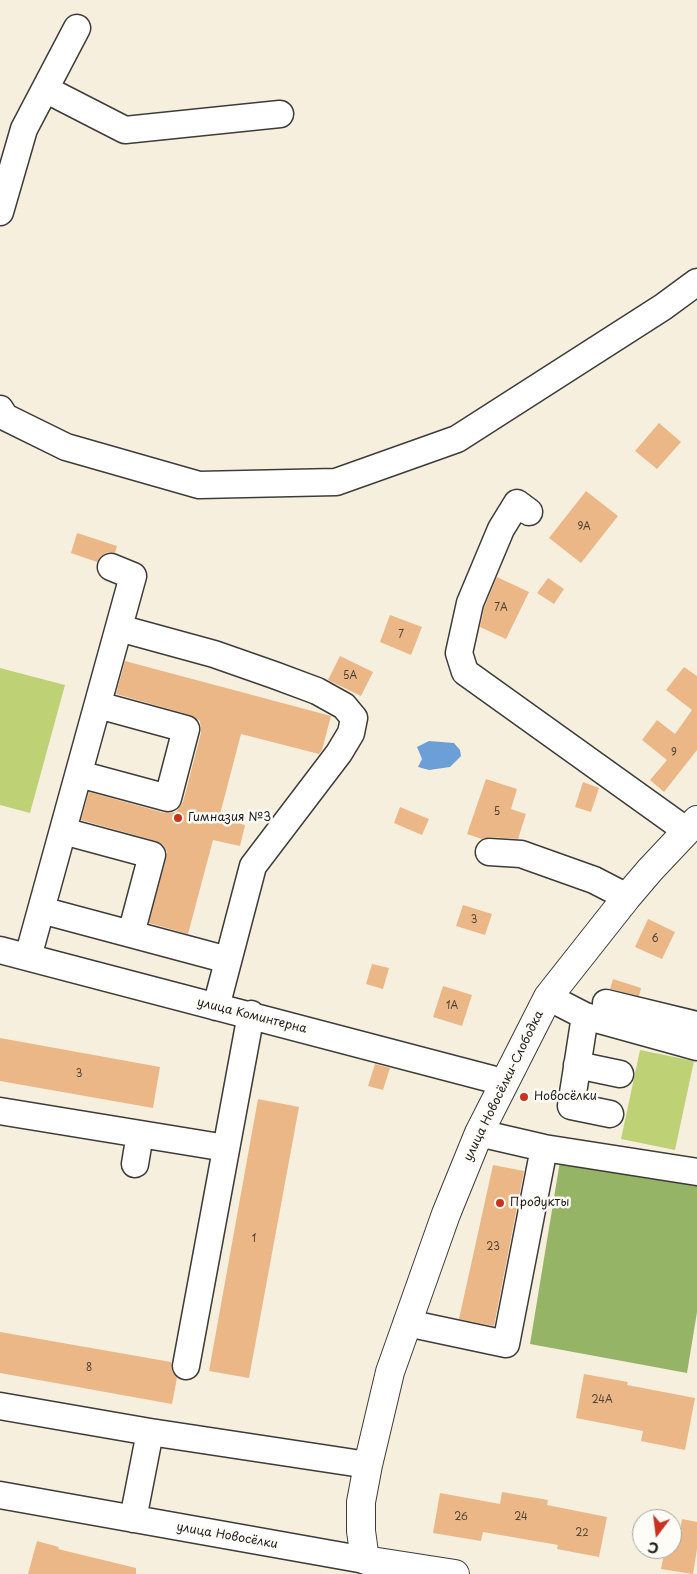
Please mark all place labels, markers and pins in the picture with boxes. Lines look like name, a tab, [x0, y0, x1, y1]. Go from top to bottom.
place label: Гимназия №3	[188, 811, 271, 825]
marker: Гимназия №3	[172, 812, 184, 824]
place label: Новосёлки	[534, 1090, 597, 1104]
marker: Новосёлки	[518, 1091, 530, 1103]
place label: Продукты	[510, 1196, 569, 1210]
marker: Продукты	[494, 1197, 506, 1209]

